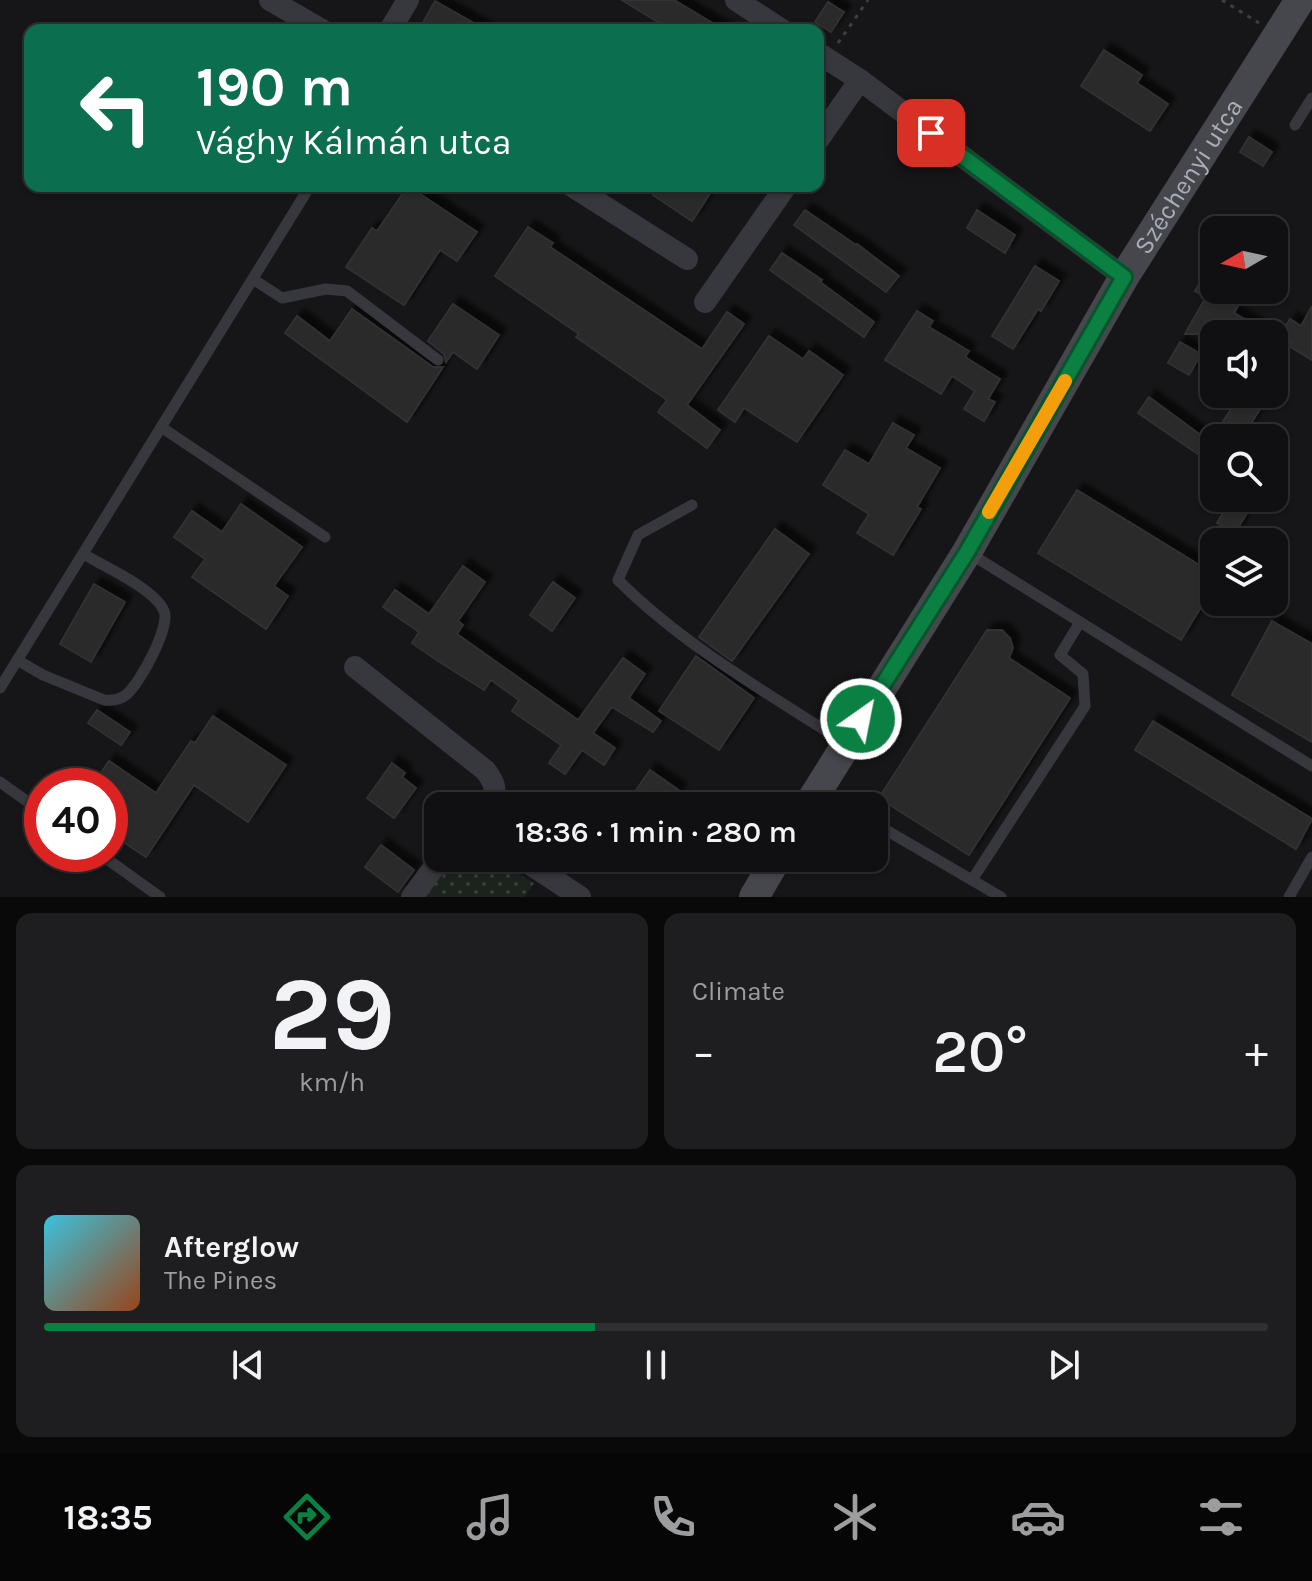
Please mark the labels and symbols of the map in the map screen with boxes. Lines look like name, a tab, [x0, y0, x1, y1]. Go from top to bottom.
street label: Széchenyi utca	[1128, 92, 1250, 260]
pin	[897, 99, 965, 167]
north arrow	[1200, 216, 1288, 304]
position arrow	[819, 677, 903, 761]
speed limit sign: 40	[24, 768, 128, 872]

